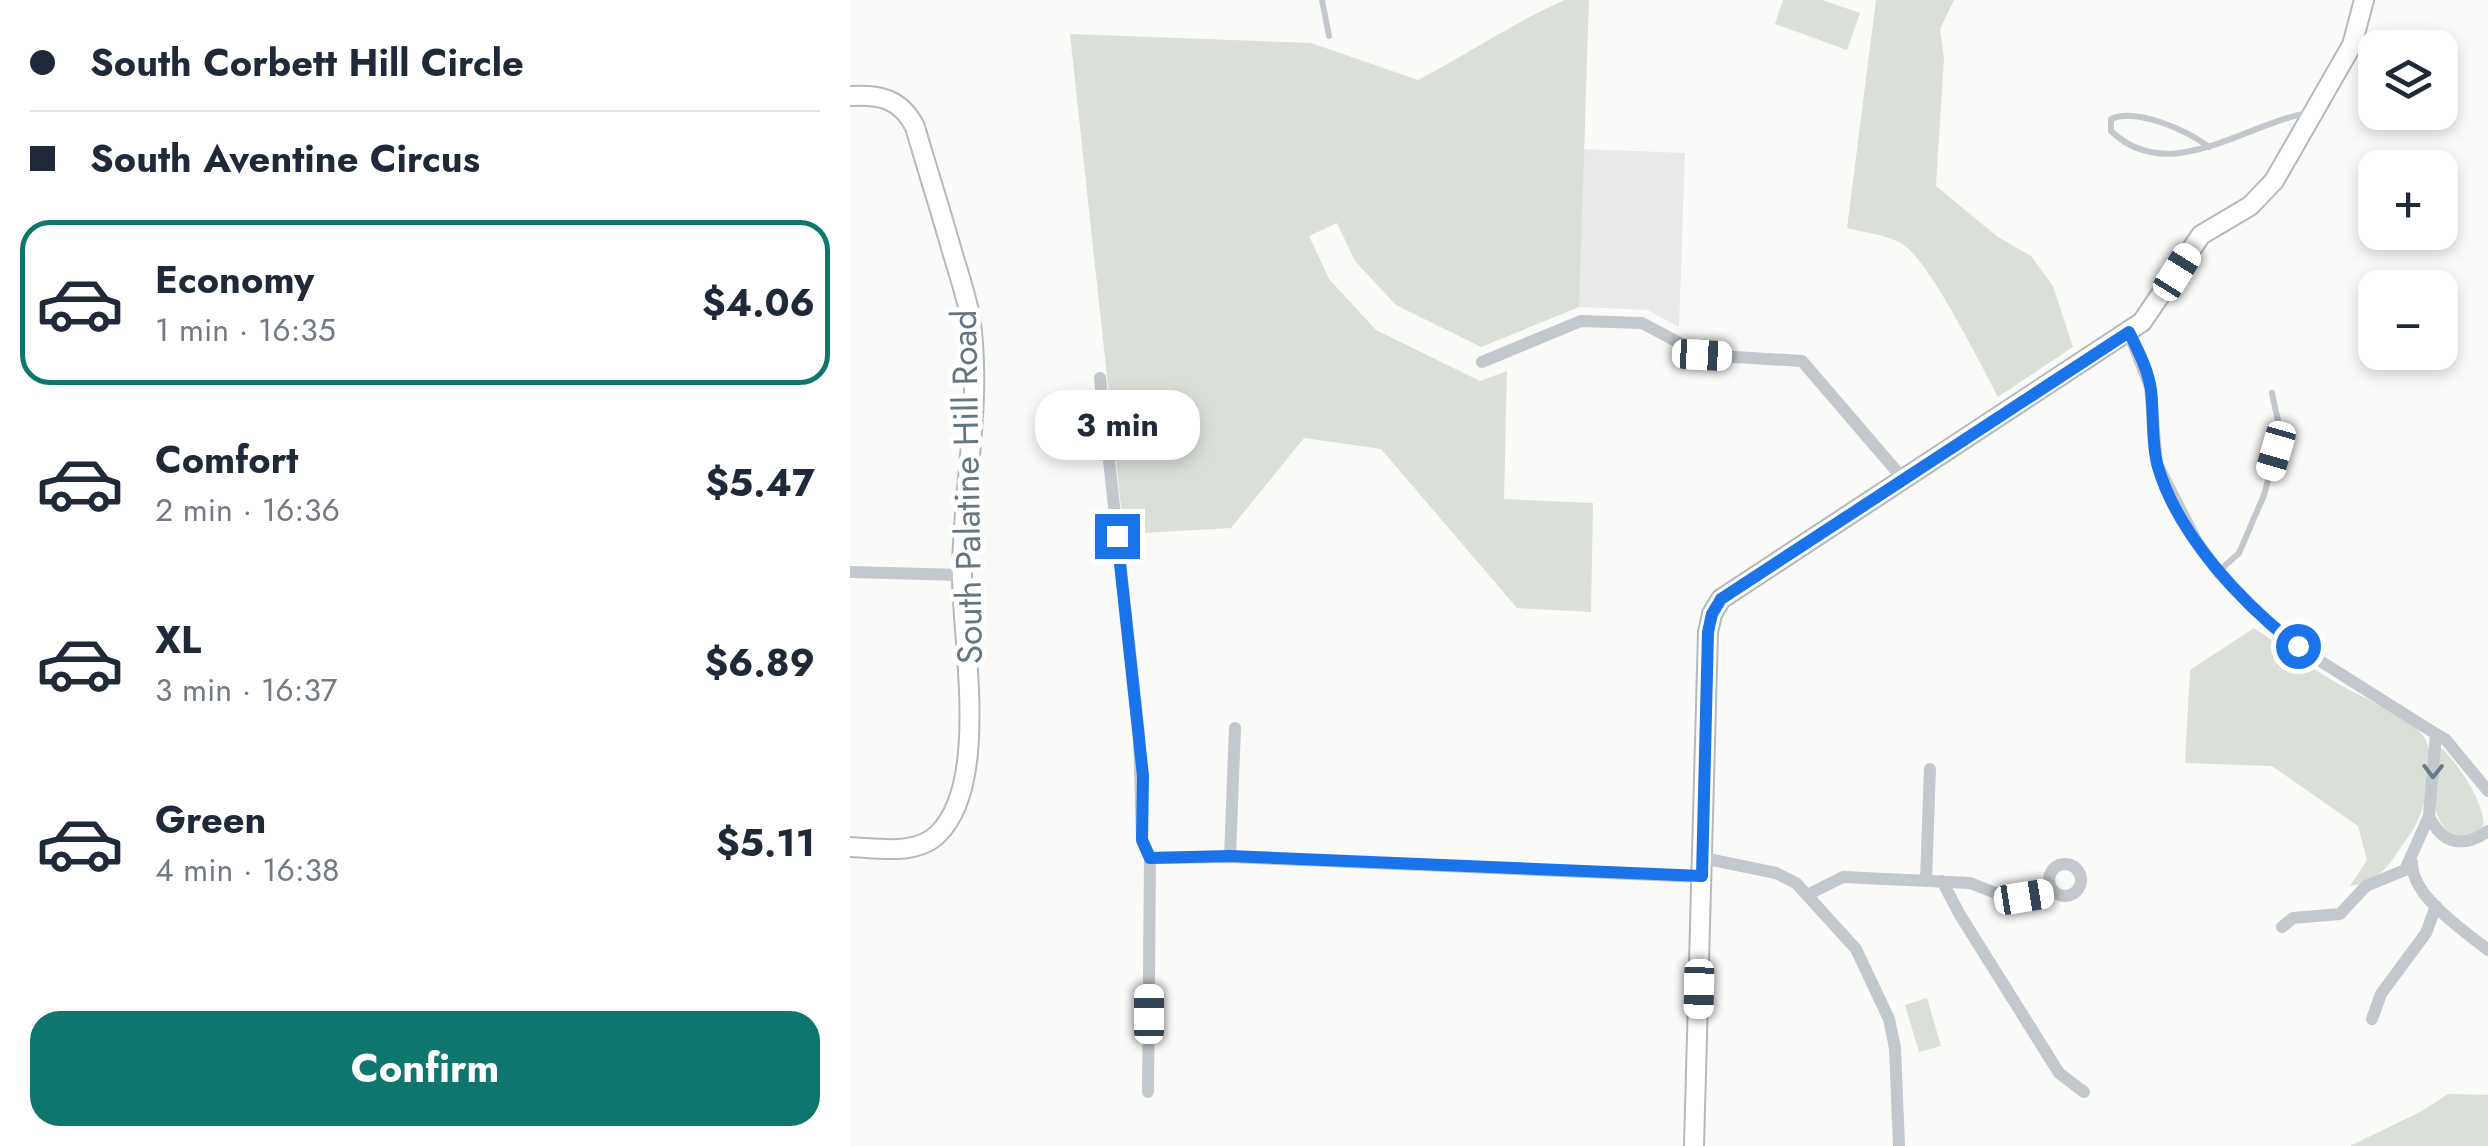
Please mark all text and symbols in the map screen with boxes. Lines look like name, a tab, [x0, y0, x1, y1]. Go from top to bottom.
map controls	[2358, 30, 2458, 370]
button: layers	[2358, 30, 2458, 130]
text: South Corbett Hill Circle	[90, 35, 524, 90]
text: South Aventine Circus	[90, 131, 480, 186]
button: +	[2358, 150, 2458, 250]
car	[2148, 239, 2206, 305]
text: Economy	[155, 252, 314, 307]
icon: car	[35, 258, 125, 348]
button: −	[2358, 270, 2458, 370]
text: $4.06	[702, 275, 815, 330]
text: 1 min · 16:35	[155, 307, 336, 353]
street label: South Palatine Hill Road	[939, 309, 995, 665]
car	[1671, 338, 1733, 372]
callout: 3 min	[1034, 391, 1200, 461]
text: 3 min	[1076, 402, 1159, 448]
car	[2253, 418, 2299, 484]
text: Comfort	[155, 432, 298, 487]
icon: car	[35, 438, 125, 528]
text: $5.47	[705, 455, 815, 510]
text: 2 min · 16:36	[155, 487, 340, 533]
route end	[1095, 514, 1140, 559]
text: XL	[155, 612, 201, 667]
icon: car	[35, 618, 125, 708]
route start	[2276, 624, 2321, 669]
text: $6.89	[704, 635, 815, 690]
text: 3 min · 16:37	[155, 667, 337, 713]
one-way arrow	[2422, 764, 2444, 779]
text: Green	[155, 792, 266, 847]
icon: car	[35, 798, 125, 888]
text: $5.11	[716, 815, 815, 870]
text: 4 min · 16:38	[155, 847, 340, 893]
car	[1992, 877, 2056, 917]
car	[1683, 959, 1715, 1019]
car	[1134, 984, 1164, 1044]
button: Confirm	[30, 1011, 820, 1126]

